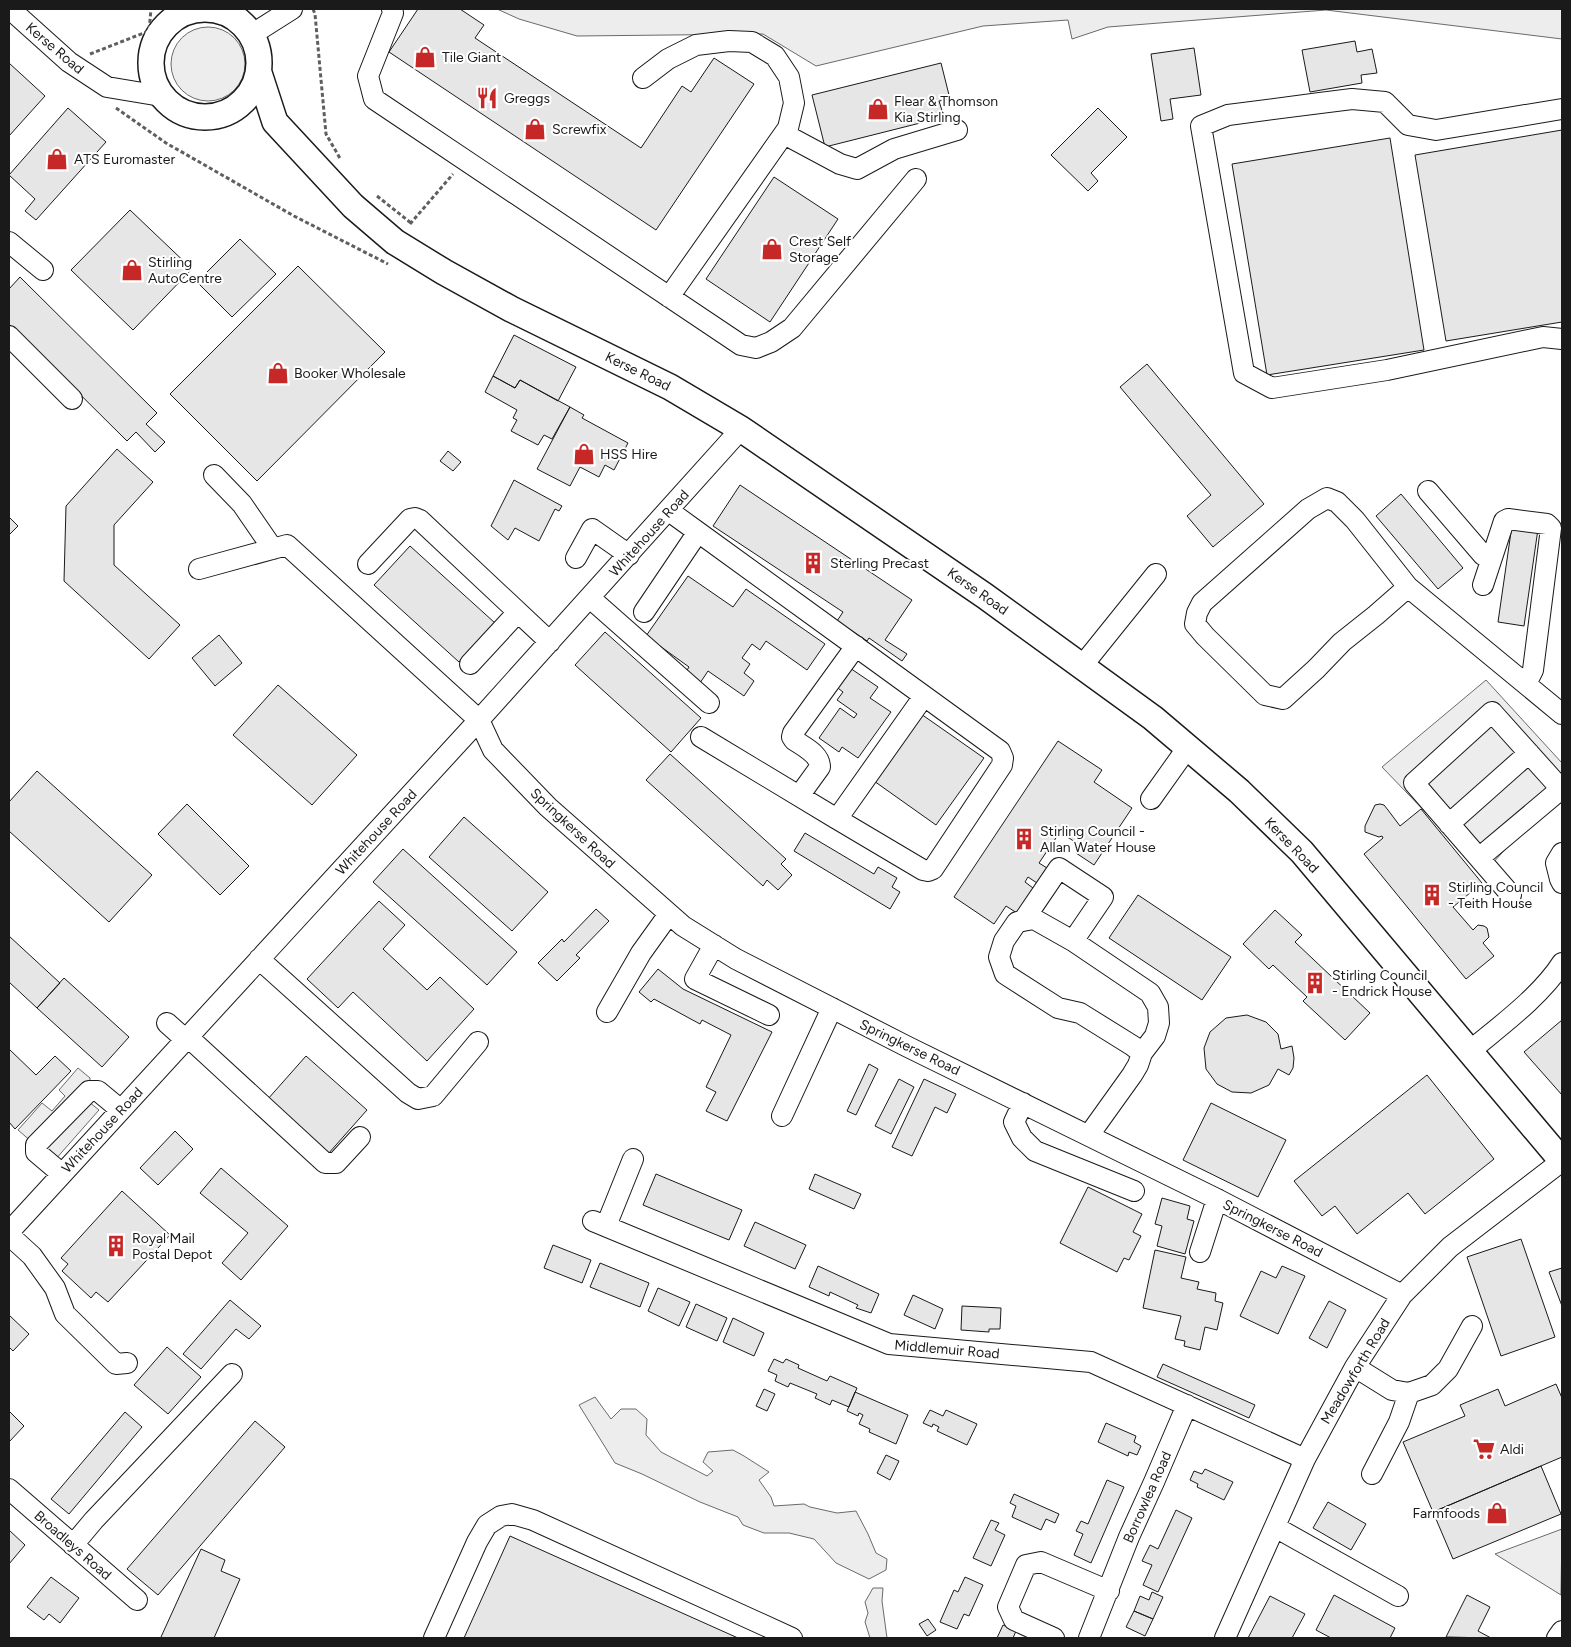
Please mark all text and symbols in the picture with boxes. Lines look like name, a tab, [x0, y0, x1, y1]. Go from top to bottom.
street label: Kerse Road	[22, 19, 87, 78]
shop icon: Tile Giant	[412, 44, 438, 70]
place label: Tile Giant	[442, 49, 501, 66]
restaurant icon: Greggs	[474, 85, 500, 111]
place label: Greggs	[504, 90, 550, 107]
place label: Flear & Thomson Kia Stirling	[894, 93, 998, 126]
shop icon: Flear & Thomson Kia Stirling	[865, 96, 891, 122]
shop icon: Screwfix	[522, 116, 548, 142]
place label: Screwfix	[552, 121, 607, 138]
shop icon: ATS Euromaster	[44, 146, 70, 172]
place label: ATS Euromaster	[74, 151, 176, 168]
place label: Crest Self Storage	[789, 233, 852, 266]
shop icon: Crest Self Storage	[759, 236, 785, 262]
place label: Stirling AutoCentre	[148, 254, 222, 287]
shop icon: Stirling AutoCentre	[119, 257, 145, 283]
street label: Kerse Road	[602, 348, 673, 395]
shop icon: Booker Wholesale	[265, 360, 291, 386]
place label: Booker Wholesale	[294, 365, 406, 382]
shop icon: HSS Hire	[571, 441, 597, 467]
place label: HSS Hire	[600, 446, 658, 463]
street label: Whitehouse Road	[606, 486, 693, 580]
building icon: Sterling Precast	[800, 550, 826, 576]
place label: Sterling Precast	[830, 555, 929, 572]
street label: Kerse Road	[944, 564, 1012, 619]
street label: Springkerse Road	[527, 785, 619, 872]
street label: Whitehouse Road	[332, 786, 420, 879]
street label: Kerse Road	[1261, 814, 1322, 877]
place label: Stirling Council - Allan Water House	[1040, 823, 1156, 856]
building icon: Stirling Council - Allan Water House	[1011, 826, 1037, 852]
place label: Stirling Council - Teith House	[1448, 879, 1543, 912]
building icon: Stirling Council - Teith House	[1419, 882, 1445, 908]
place label: Stirling Council - Endrick House	[1332, 967, 1432, 1000]
building icon: Stirling Council - Endrick House	[1302, 970, 1328, 996]
street label: Springkerse Road	[857, 1016, 963, 1079]
street label: Whitehouse Road	[58, 1084, 146, 1177]
street label: Springkerse Road	[1220, 1196, 1326, 1261]
place label: Royal Mail Postal Depot	[132, 1230, 213, 1263]
building icon: Royal Mail Postal Depot	[103, 1233, 129, 1259]
street label: Meadowforth Road	[1317, 1315, 1394, 1427]
street label: Middlemuir Road	[894, 1336, 1000, 1363]
supermarket icon: Aldi	[1471, 1436, 1497, 1462]
place label: Aldi	[1500, 1441, 1524, 1458]
street label: Borrowlea Road	[1120, 1449, 1175, 1546]
shop icon: Farmfoods	[1484, 1500, 1510, 1526]
place label: Farmfoods	[1413, 1505, 1480, 1522]
street label: Broadleys Road	[31, 1507, 115, 1584]

